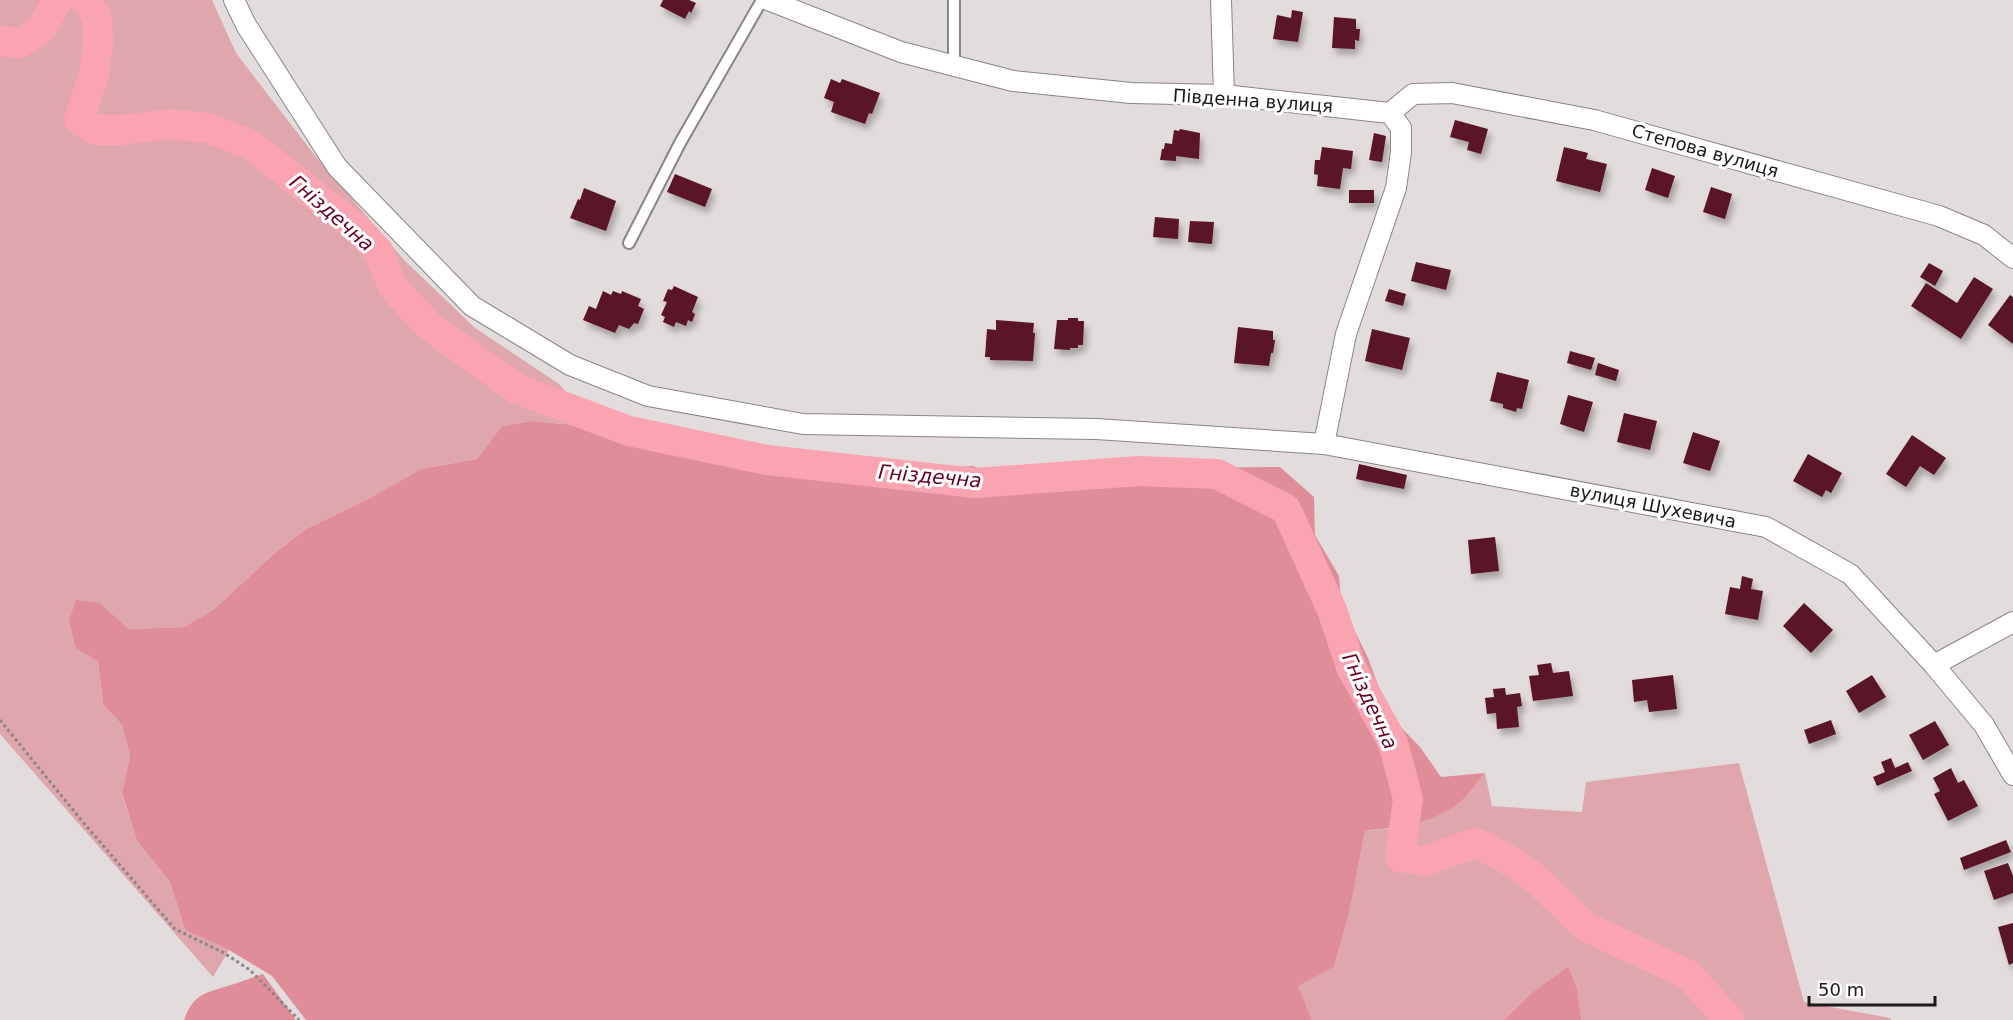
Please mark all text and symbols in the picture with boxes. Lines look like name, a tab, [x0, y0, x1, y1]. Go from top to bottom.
street label: Південна вулиця	[1172, 84, 1334, 117]
street label: Степова вулиця	[1629, 120, 1781, 182]
water label: Гніздечна	[285, 170, 379, 256]
water label: Гніздечна	[877, 460, 983, 492]
street label: вулиця Шухевича	[1568, 479, 1738, 532]
water label: Гніздечна	[1337, 649, 1403, 753]
scale bar	[1809, 969, 1935, 1007]
text: 50 m	[1818, 979, 1864, 1000]

